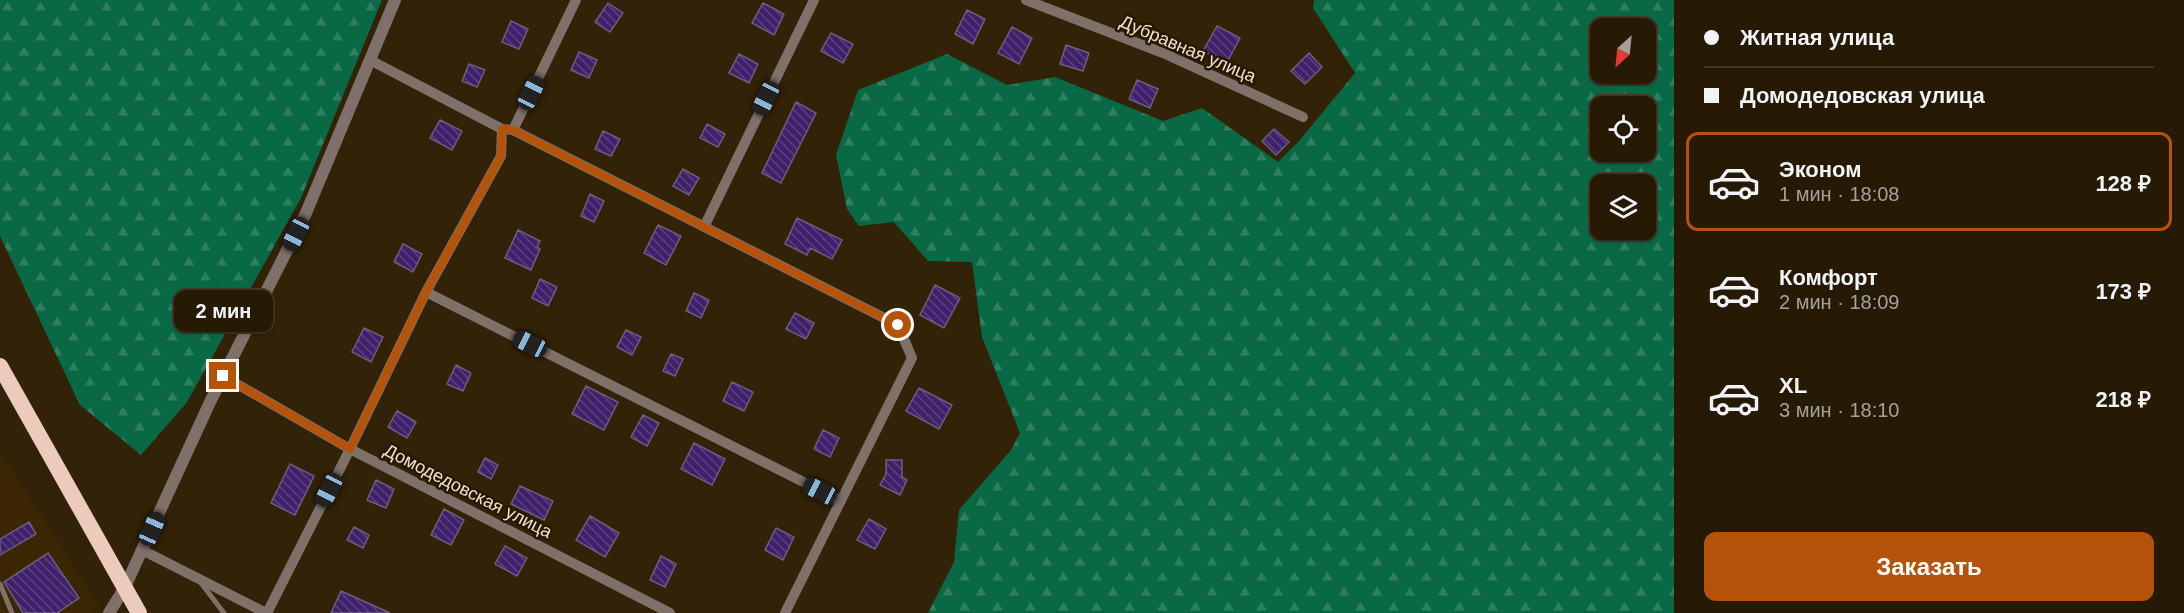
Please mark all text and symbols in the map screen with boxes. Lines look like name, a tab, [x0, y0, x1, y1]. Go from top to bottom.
street label: Дубравная улица	[1117, 11, 1260, 87]
north arrow	[1590, 18, 1656, 84]
map controls	[1590, 18, 1656, 240]
text: Житная улица	[1740, 25, 1894, 50]
car	[515, 73, 547, 113]
car	[750, 78, 782, 118]
text: Домодедовская улица	[1740, 83, 1985, 108]
button: locate	[1590, 96, 1656, 162]
icon: car	[1707, 155, 1761, 209]
text: Эконом	[1779, 157, 1862, 182]
text: 128 ₽	[2095, 171, 2151, 196]
button: layers	[1590, 174, 1656, 240]
text: 1 мин · 18:08	[1779, 183, 1899, 205]
car	[280, 214, 312, 254]
icon: car	[1707, 263, 1761, 317]
text: Комфорт	[1779, 265, 1878, 290]
text: 173 ₽	[2095, 279, 2151, 304]
callout: 2 мин	[174, 289, 272, 331]
text: 2 мин · 18:09	[1779, 291, 1899, 313]
text: 2 мин	[196, 300, 251, 322]
route start	[884, 311, 911, 338]
car	[510, 328, 550, 360]
route end	[209, 362, 236, 389]
icon: car	[1707, 371, 1761, 425]
text: XL	[1779, 373, 1807, 398]
text: 218 ₽	[2095, 387, 2151, 412]
text: 3 мин · 18:10	[1779, 399, 1899, 421]
street label: Домодедовская улица	[381, 440, 556, 543]
car	[313, 470, 345, 510]
car	[800, 475, 840, 507]
car	[136, 509, 168, 549]
button: Заказать	[1704, 532, 2154, 601]

